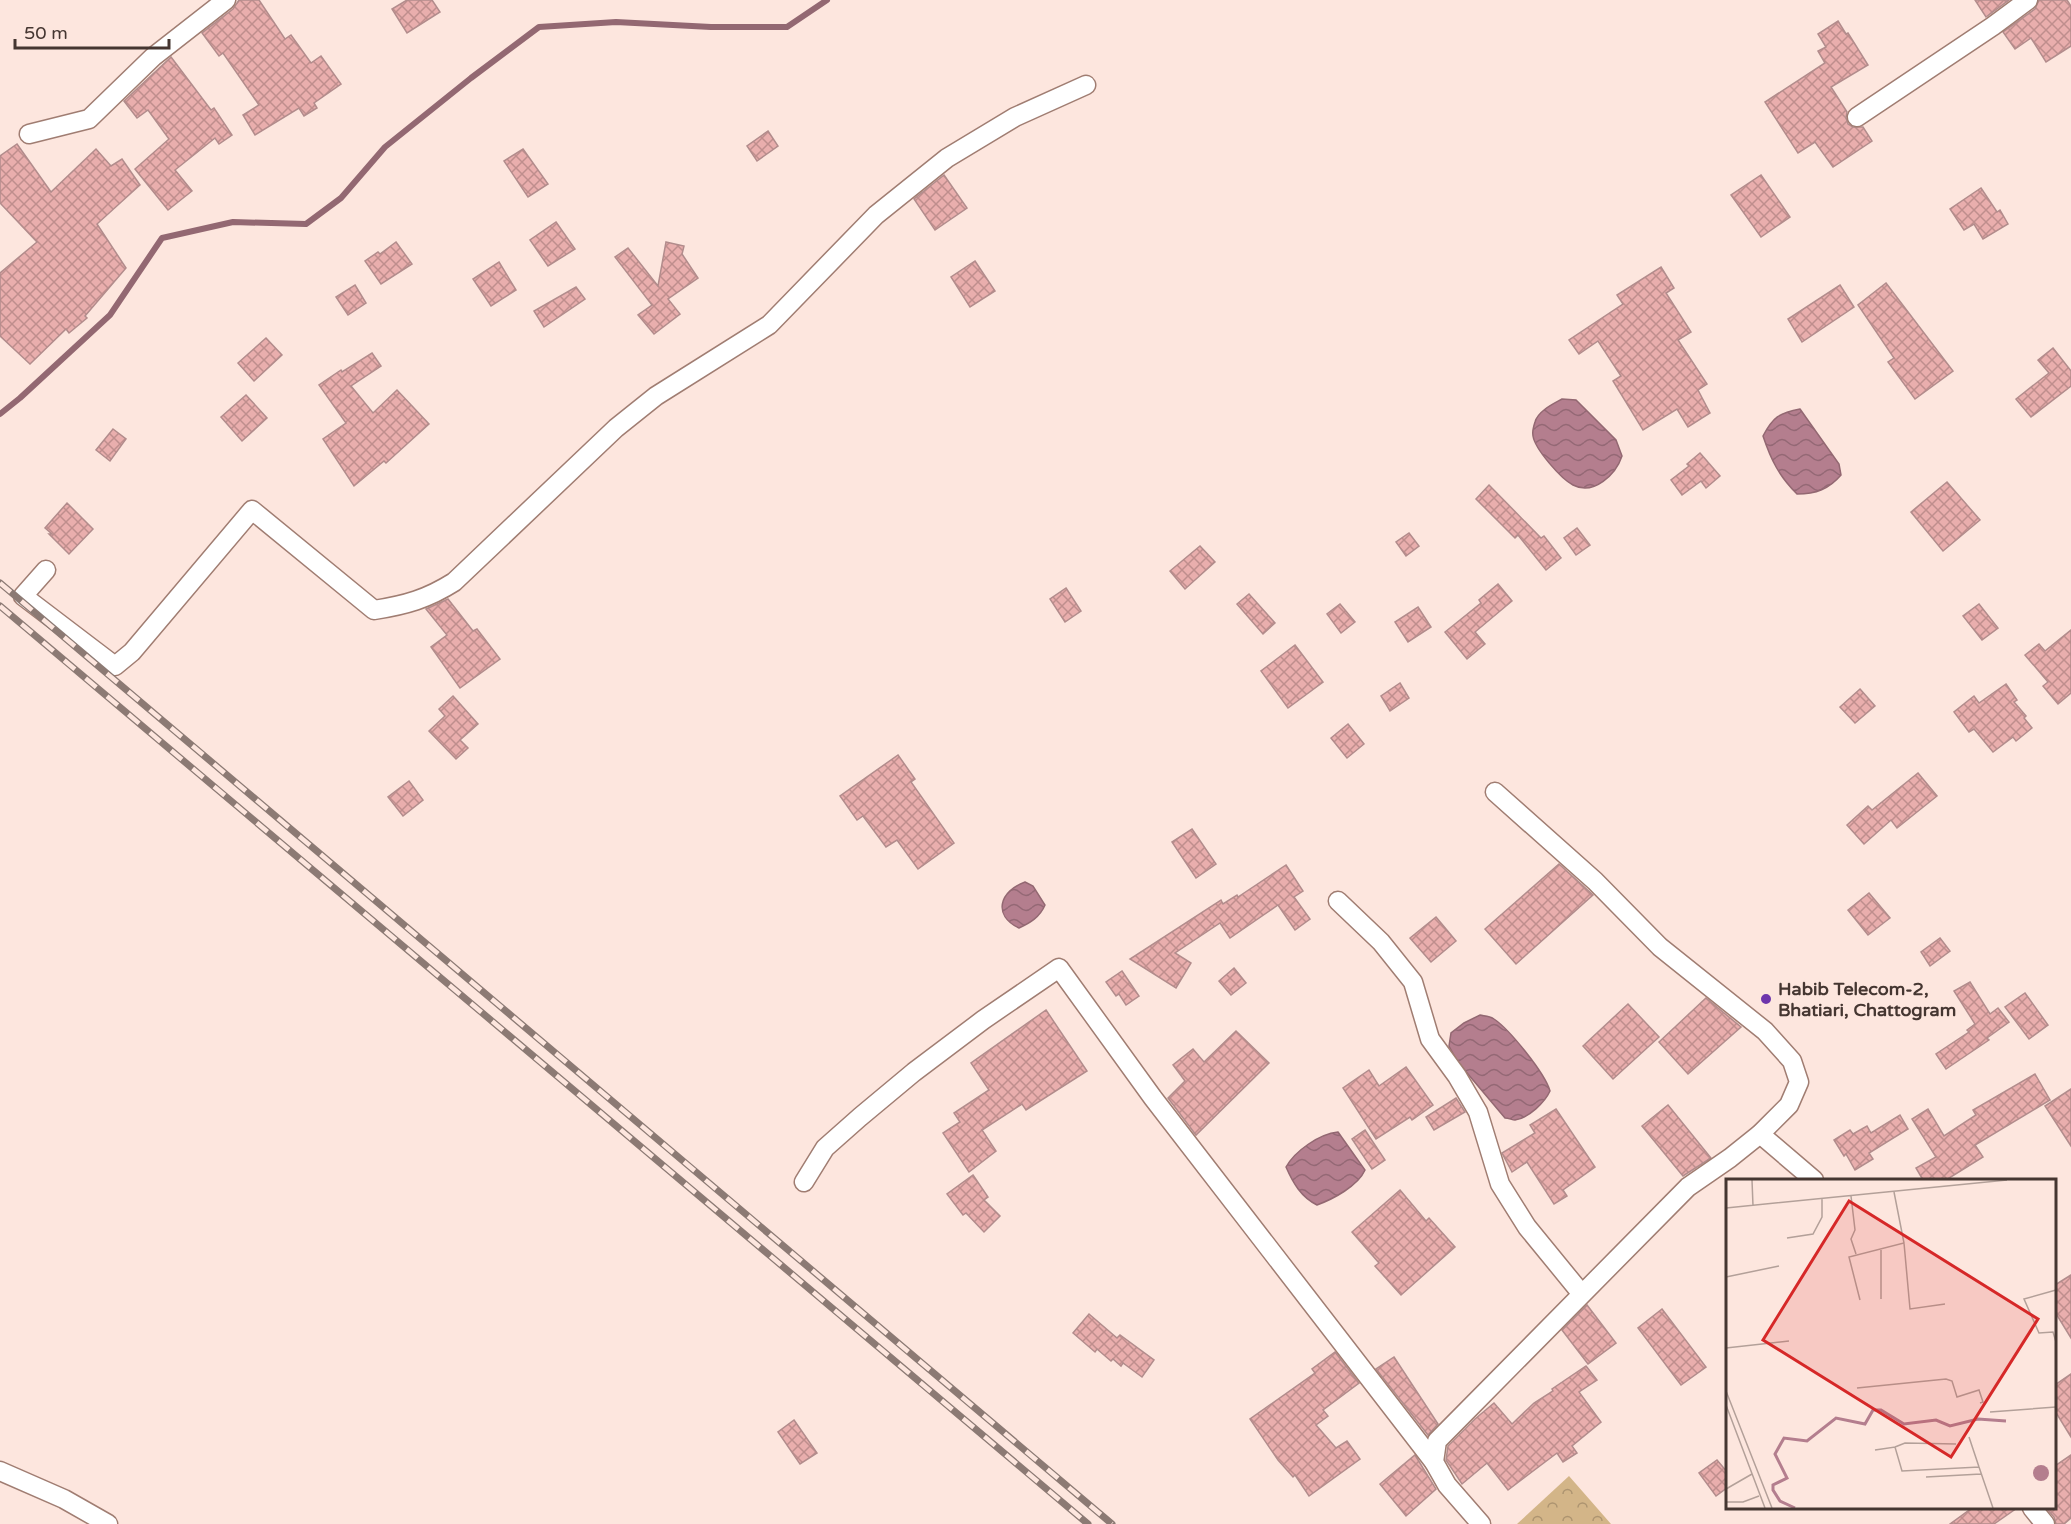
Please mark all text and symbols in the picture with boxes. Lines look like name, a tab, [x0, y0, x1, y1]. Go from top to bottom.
scale bar	[15, 12, 170, 50]
text: 50 m	[24, 22, 68, 44]
place label: Habib Telecom-2, Bhatiari, Chattogram	[1778, 978, 1956, 1021]
marker: Habib Telecom-2, Bhatiari, Chattogram	[1759, 992, 1773, 1006]
inset map	[1726, 1179, 2056, 1509]

